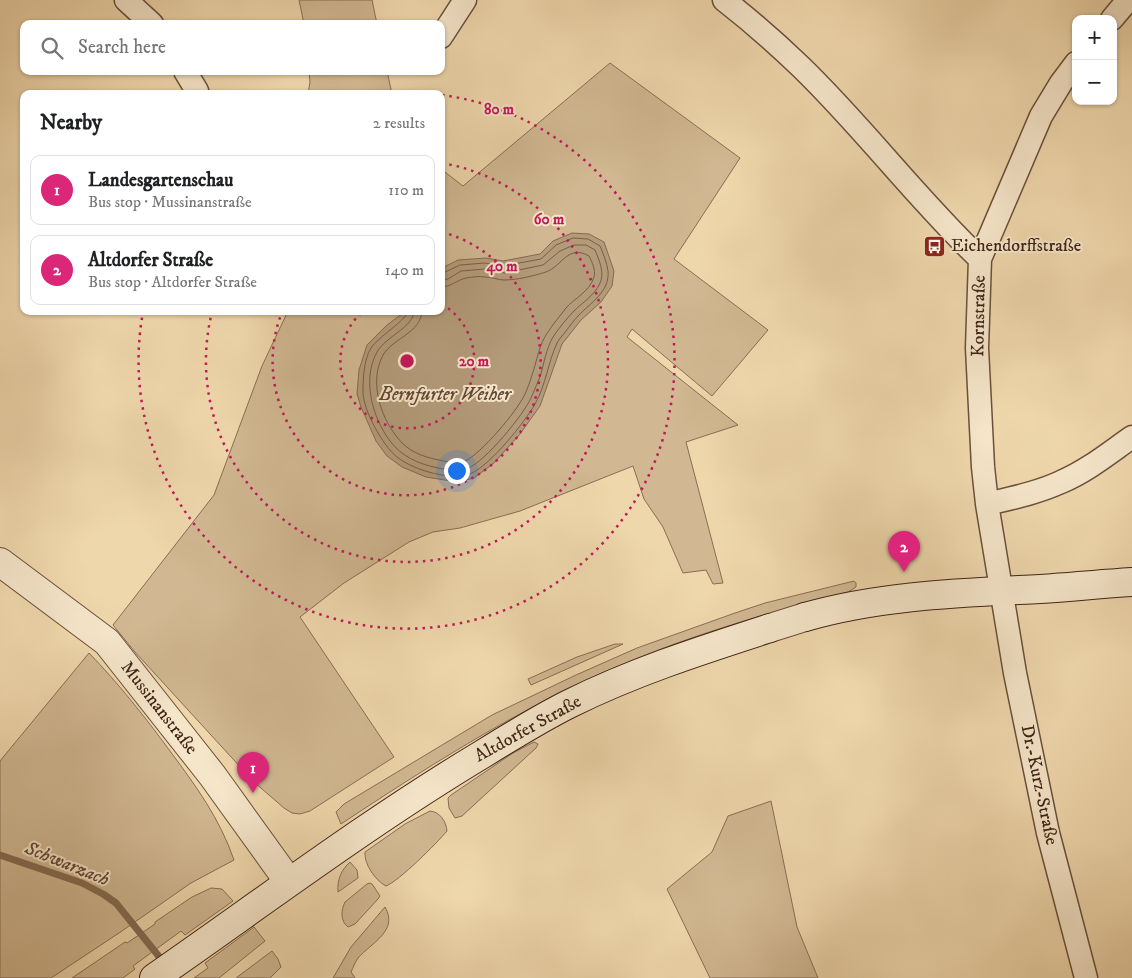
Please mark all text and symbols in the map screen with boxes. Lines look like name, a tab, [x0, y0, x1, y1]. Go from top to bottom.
map controls	[1072, 15, 1117, 105]
button: +	[1072, 15, 1117, 60]
search box	[20, 20, 445, 75]
icon: search	[38, 34, 66, 62]
text: Search here	[78, 36, 166, 59]
button: −	[1072, 60, 1117, 105]
text: 80 m	[484, 100, 515, 119]
text: Nearby	[40, 110, 102, 136]
text: 2 results	[373, 113, 425, 133]
text: Landesgartenschau	[88, 169, 233, 192]
text: 1	[54, 180, 60, 200]
text: 110 m	[388, 180, 424, 200]
text: Bus stop · Mussinanstraße	[88, 192, 252, 212]
text: 60 m	[534, 210, 565, 229]
bus stop icon: Eichendorffstraße	[923, 234, 947, 258]
place label: Eichendorffstraße	[951, 235, 1081, 257]
text: Altdorfer Straße	[88, 249, 213, 272]
text: 40 m	[485, 257, 518, 276]
text: 2	[53, 260, 61, 280]
text: 140 m	[385, 260, 424, 280]
text: Bus stop · Altdorfer Straße	[88, 272, 257, 292]
street label: Kornstraße	[967, 275, 991, 357]
centre of rings	[398, 352, 416, 370]
text: 20 m	[459, 352, 490, 371]
water label: Bernfurter Weiher	[378, 383, 513, 406]
your location	[444, 458, 470, 484]
pin: 2	[888, 531, 920, 572]
street label: Mussinanstraße	[116, 657, 202, 759]
street label: Altdorfer Straße	[471, 691, 585, 767]
street label: Dr.-Kurz-Straße	[1016, 723, 1062, 847]
pin: 1	[237, 752, 269, 793]
water label: Schwarzach	[20, 836, 113, 892]

